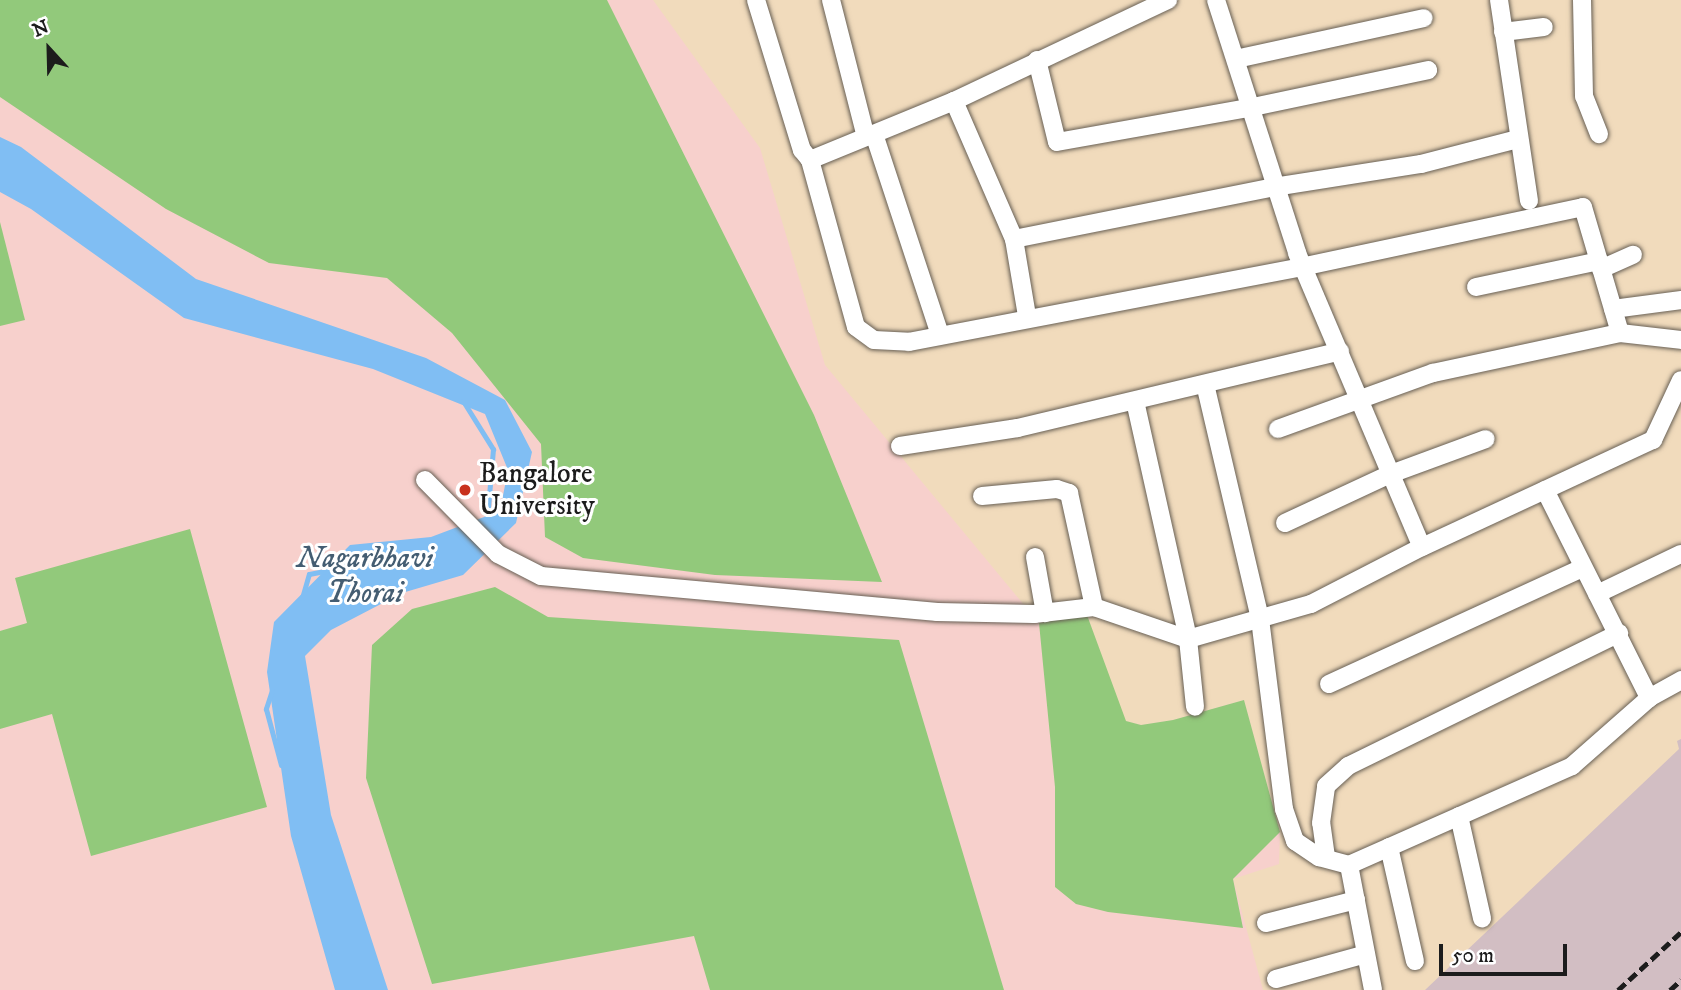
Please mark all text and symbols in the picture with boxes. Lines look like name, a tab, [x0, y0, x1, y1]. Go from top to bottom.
north arrow	[14, 14, 84, 84]
text: N	[29, 15, 52, 43]
place label: Bangalore University	[479, 457, 595, 523]
marker: Bangalore University	[457, 482, 473, 498]
water label: Nagarbhavi Thorai	[297, 541, 433, 612]
scale bar	[1443, 930, 1571, 974]
text: 50 m	[1452, 943, 1494, 969]

